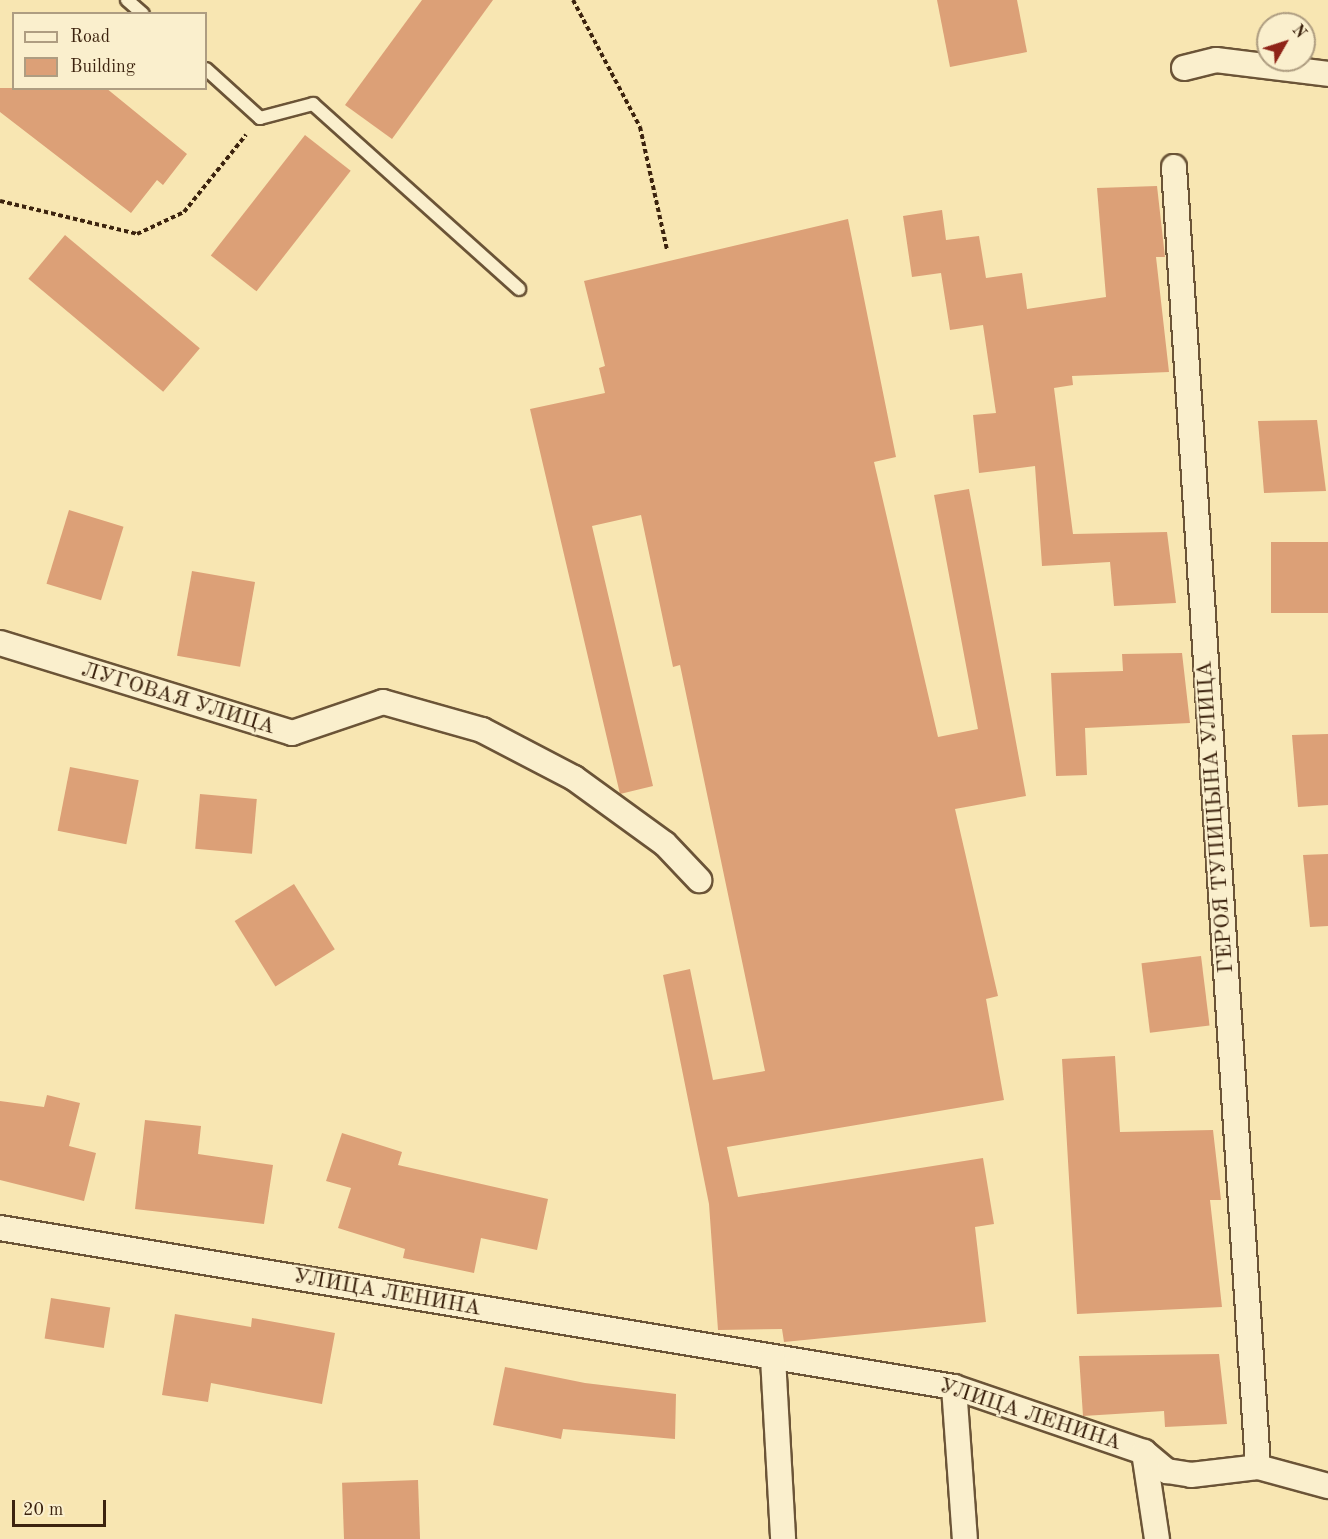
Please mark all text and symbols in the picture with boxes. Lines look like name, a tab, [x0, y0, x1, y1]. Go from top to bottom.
legend	[12, 12, 207, 90]
north arrow	[1256, 12, 1316, 72]
text: N	[1288, 22, 1308, 42]
text: Road	[70, 28, 110, 46]
text: Building	[70, 58, 135, 76]
street label: ЛУГОВАЯ УЛИЦА	[78, 657, 278, 741]
street label: ГЕРОЯ ТУПИЦЫНА УЛИЦА	[1192, 660, 1240, 974]
street label: УЛИЦА ЛЕНИНА	[291, 1263, 483, 1323]
street label: УЛИЦА ЛЕНИНА	[935, 1373, 1125, 1457]
scale bar	[15, 1488, 110, 1526]
text: 20 m	[23, 1501, 63, 1519]

